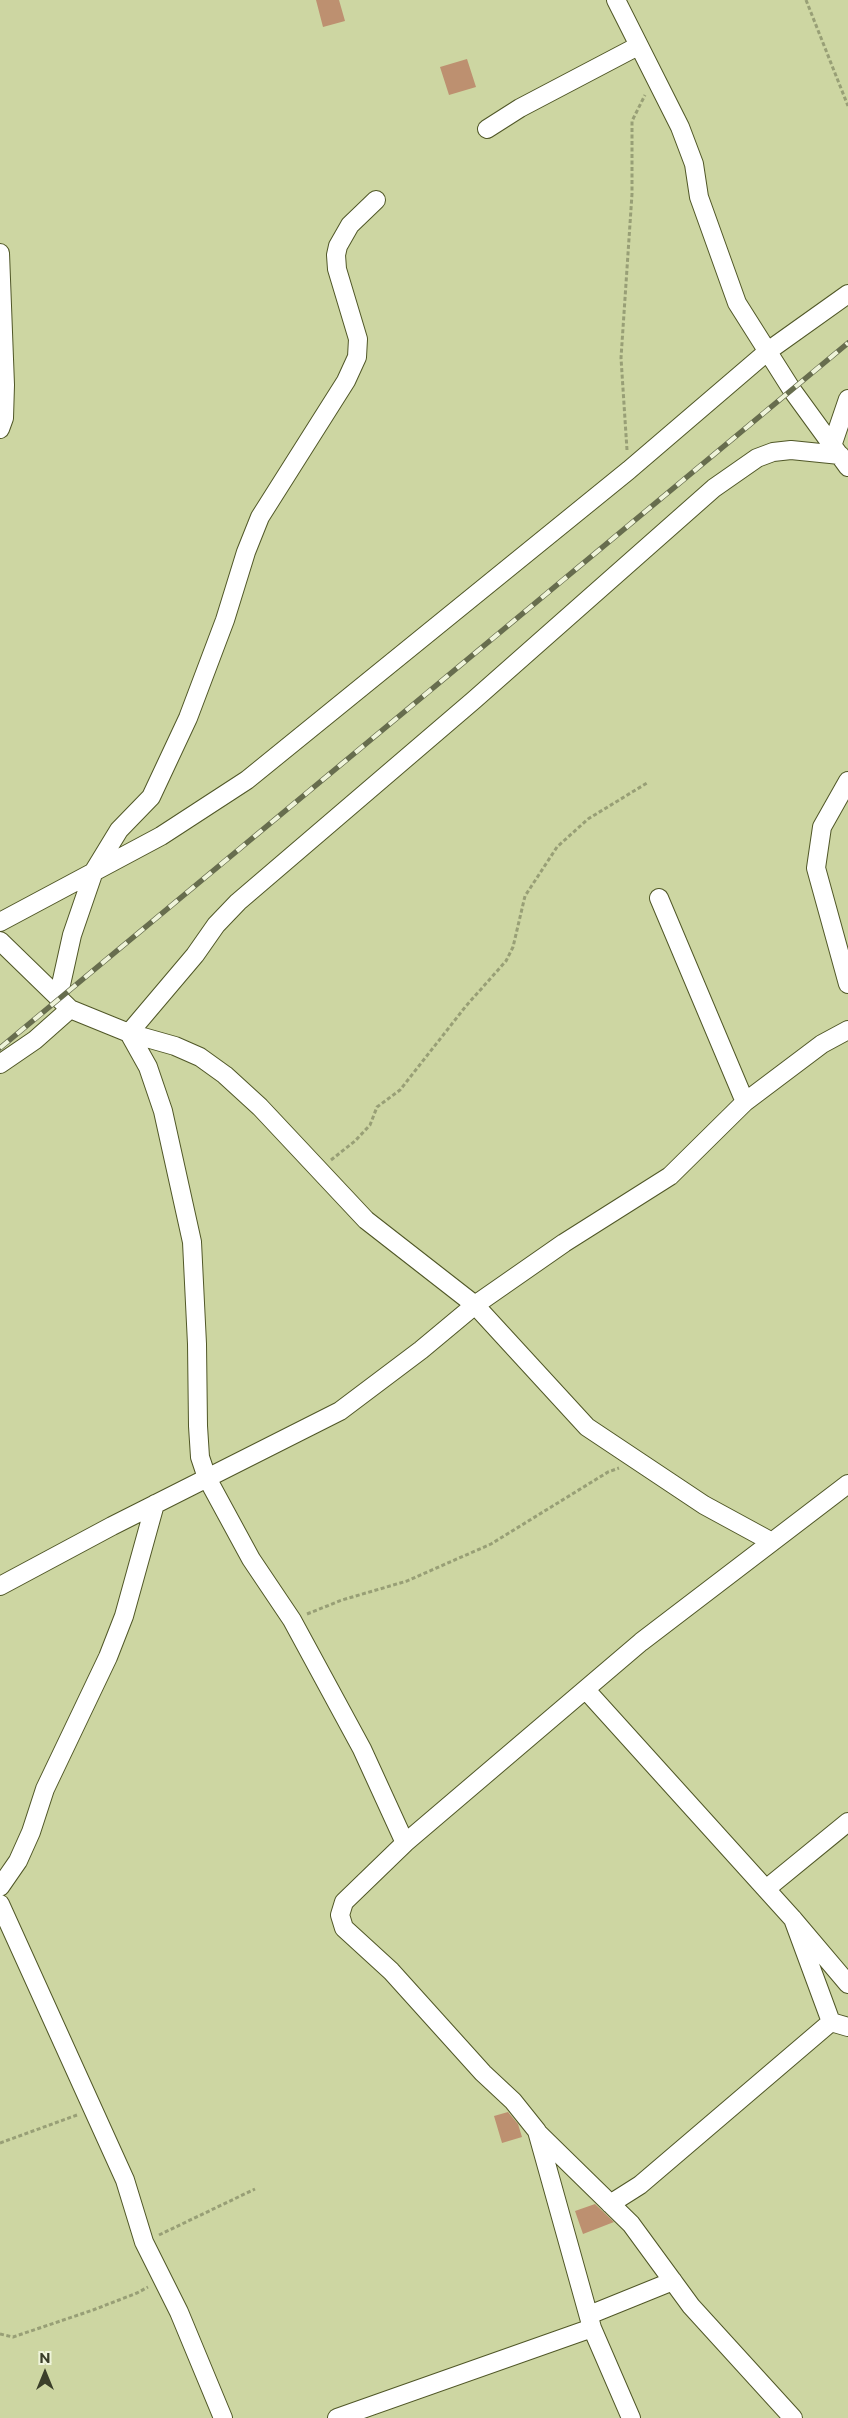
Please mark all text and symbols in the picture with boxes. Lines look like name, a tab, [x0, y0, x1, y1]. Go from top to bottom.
north arrow	[20, 2348, 70, 2398]
text: N	[39, 2349, 51, 2367]

